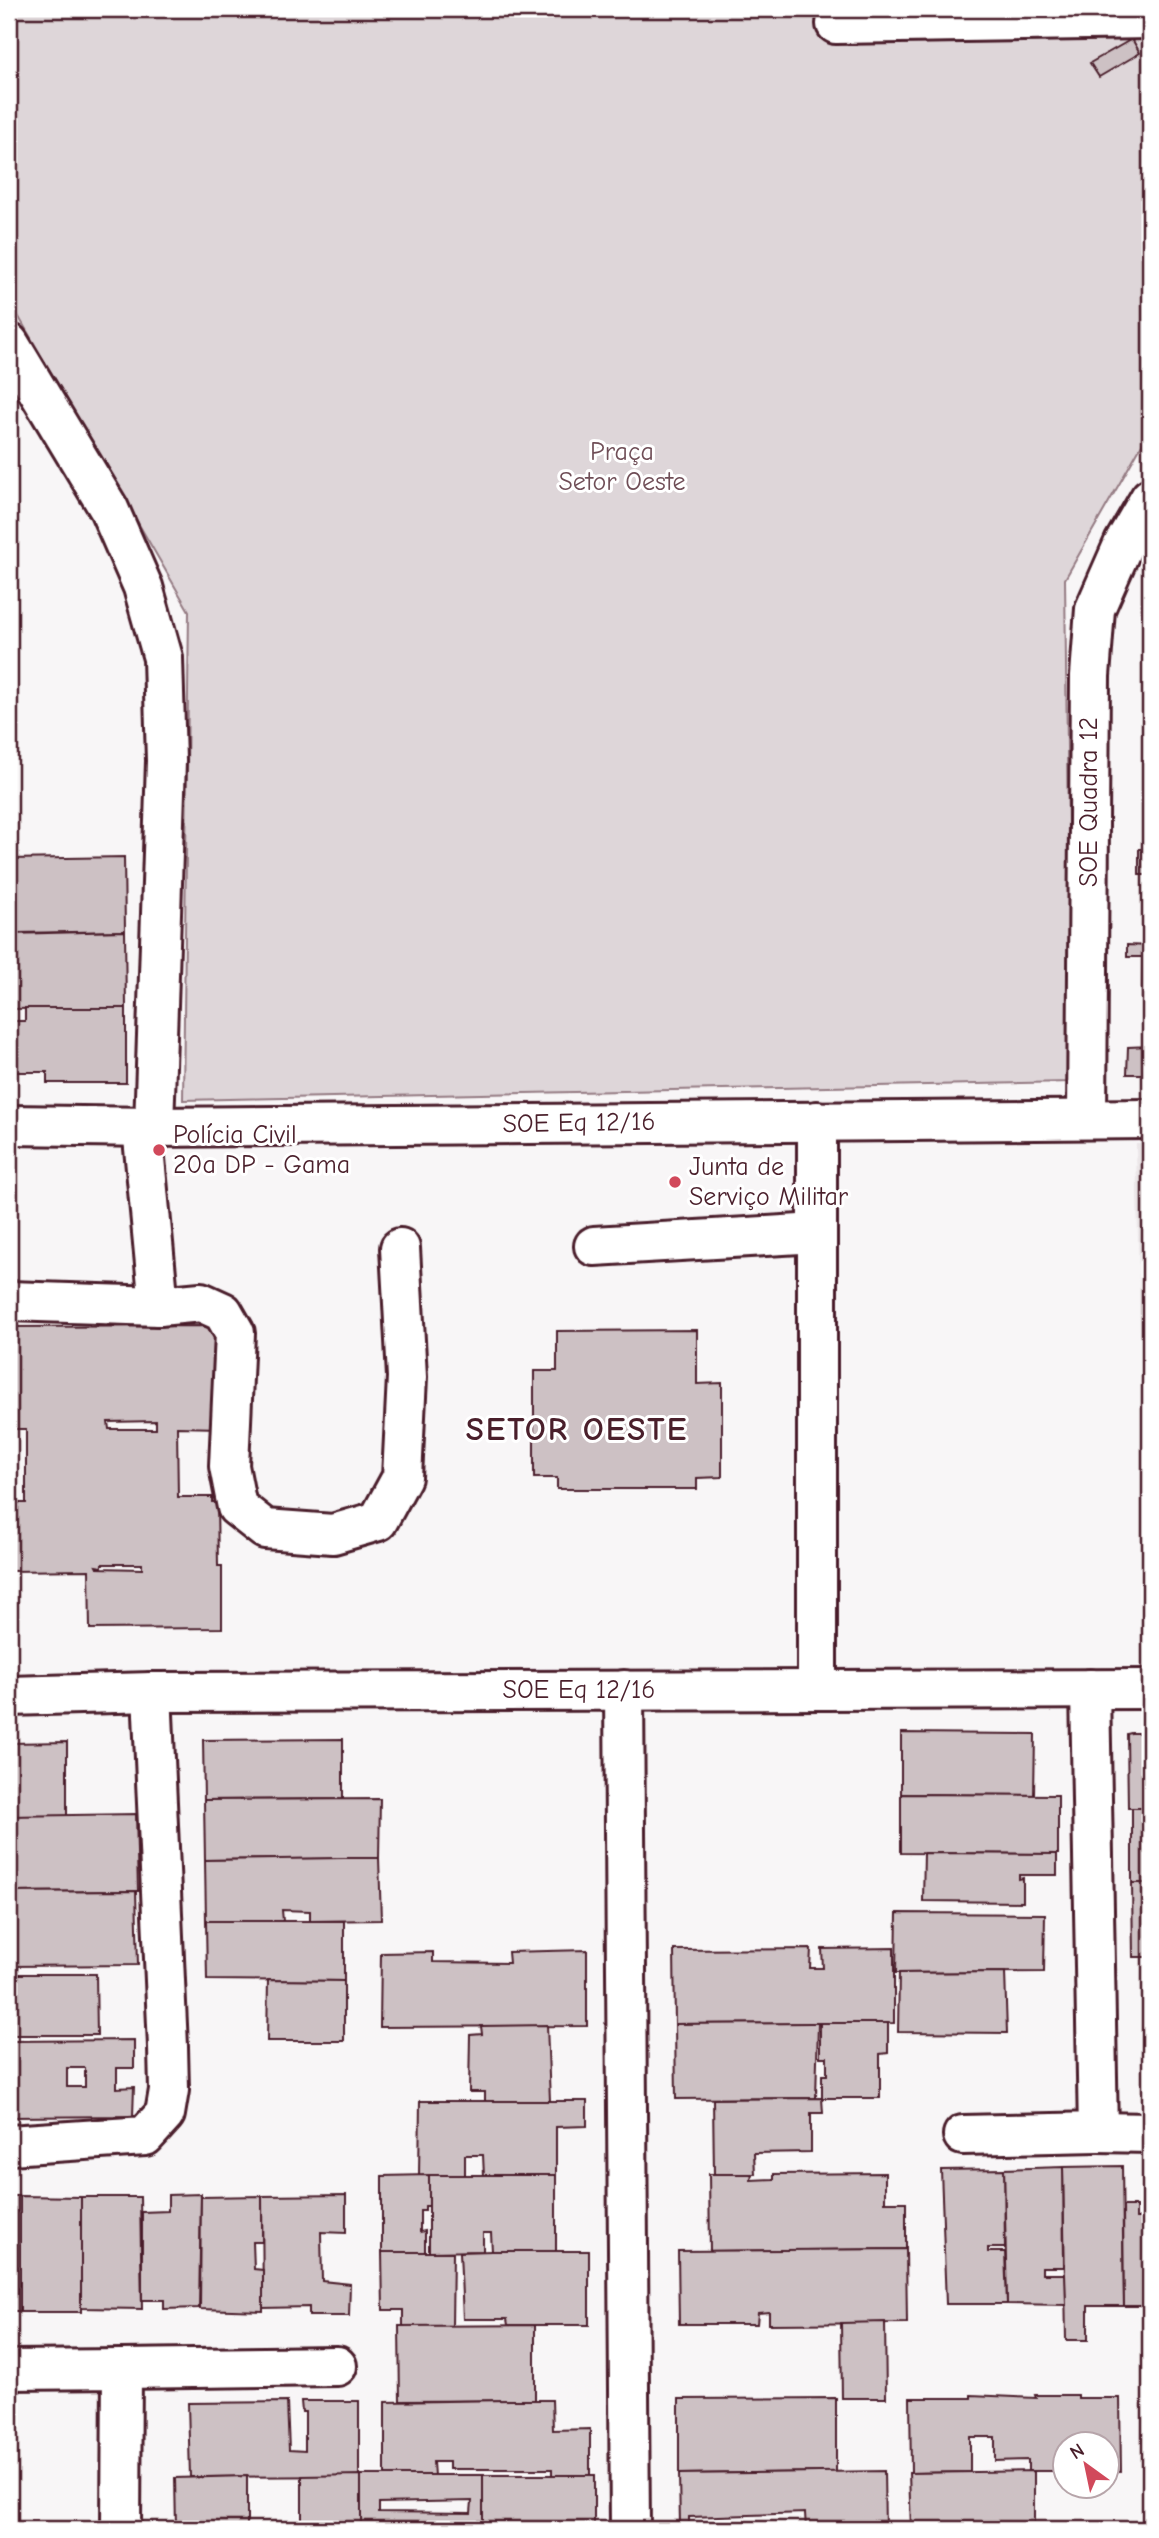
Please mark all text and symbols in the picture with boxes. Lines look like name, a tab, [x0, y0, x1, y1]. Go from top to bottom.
park label: Praça Setor Oeste	[558, 437, 686, 497]
street label: SOE Quadra 12	[1074, 717, 1104, 887]
street label: SOE Eq 12/16	[502, 1107, 656, 1139]
place label: Polícia Civil 20a DP - Gama	[173, 1120, 350, 1180]
marker: Polícia Civil 20a DP - Gama	[151, 1142, 167, 1158]
place label: Junta de Serviço Militar	[689, 1152, 849, 1212]
marker: Junta de Serviço Militar	[667, 1174, 683, 1190]
district label: SETOR OESTE	[466, 1410, 688, 1448]
street label: SOE Eq 12/16	[503, 1675, 655, 1705]
north arrow	[1050, 2430, 1120, 2500]
text: N	[1066, 2439, 1088, 2464]

